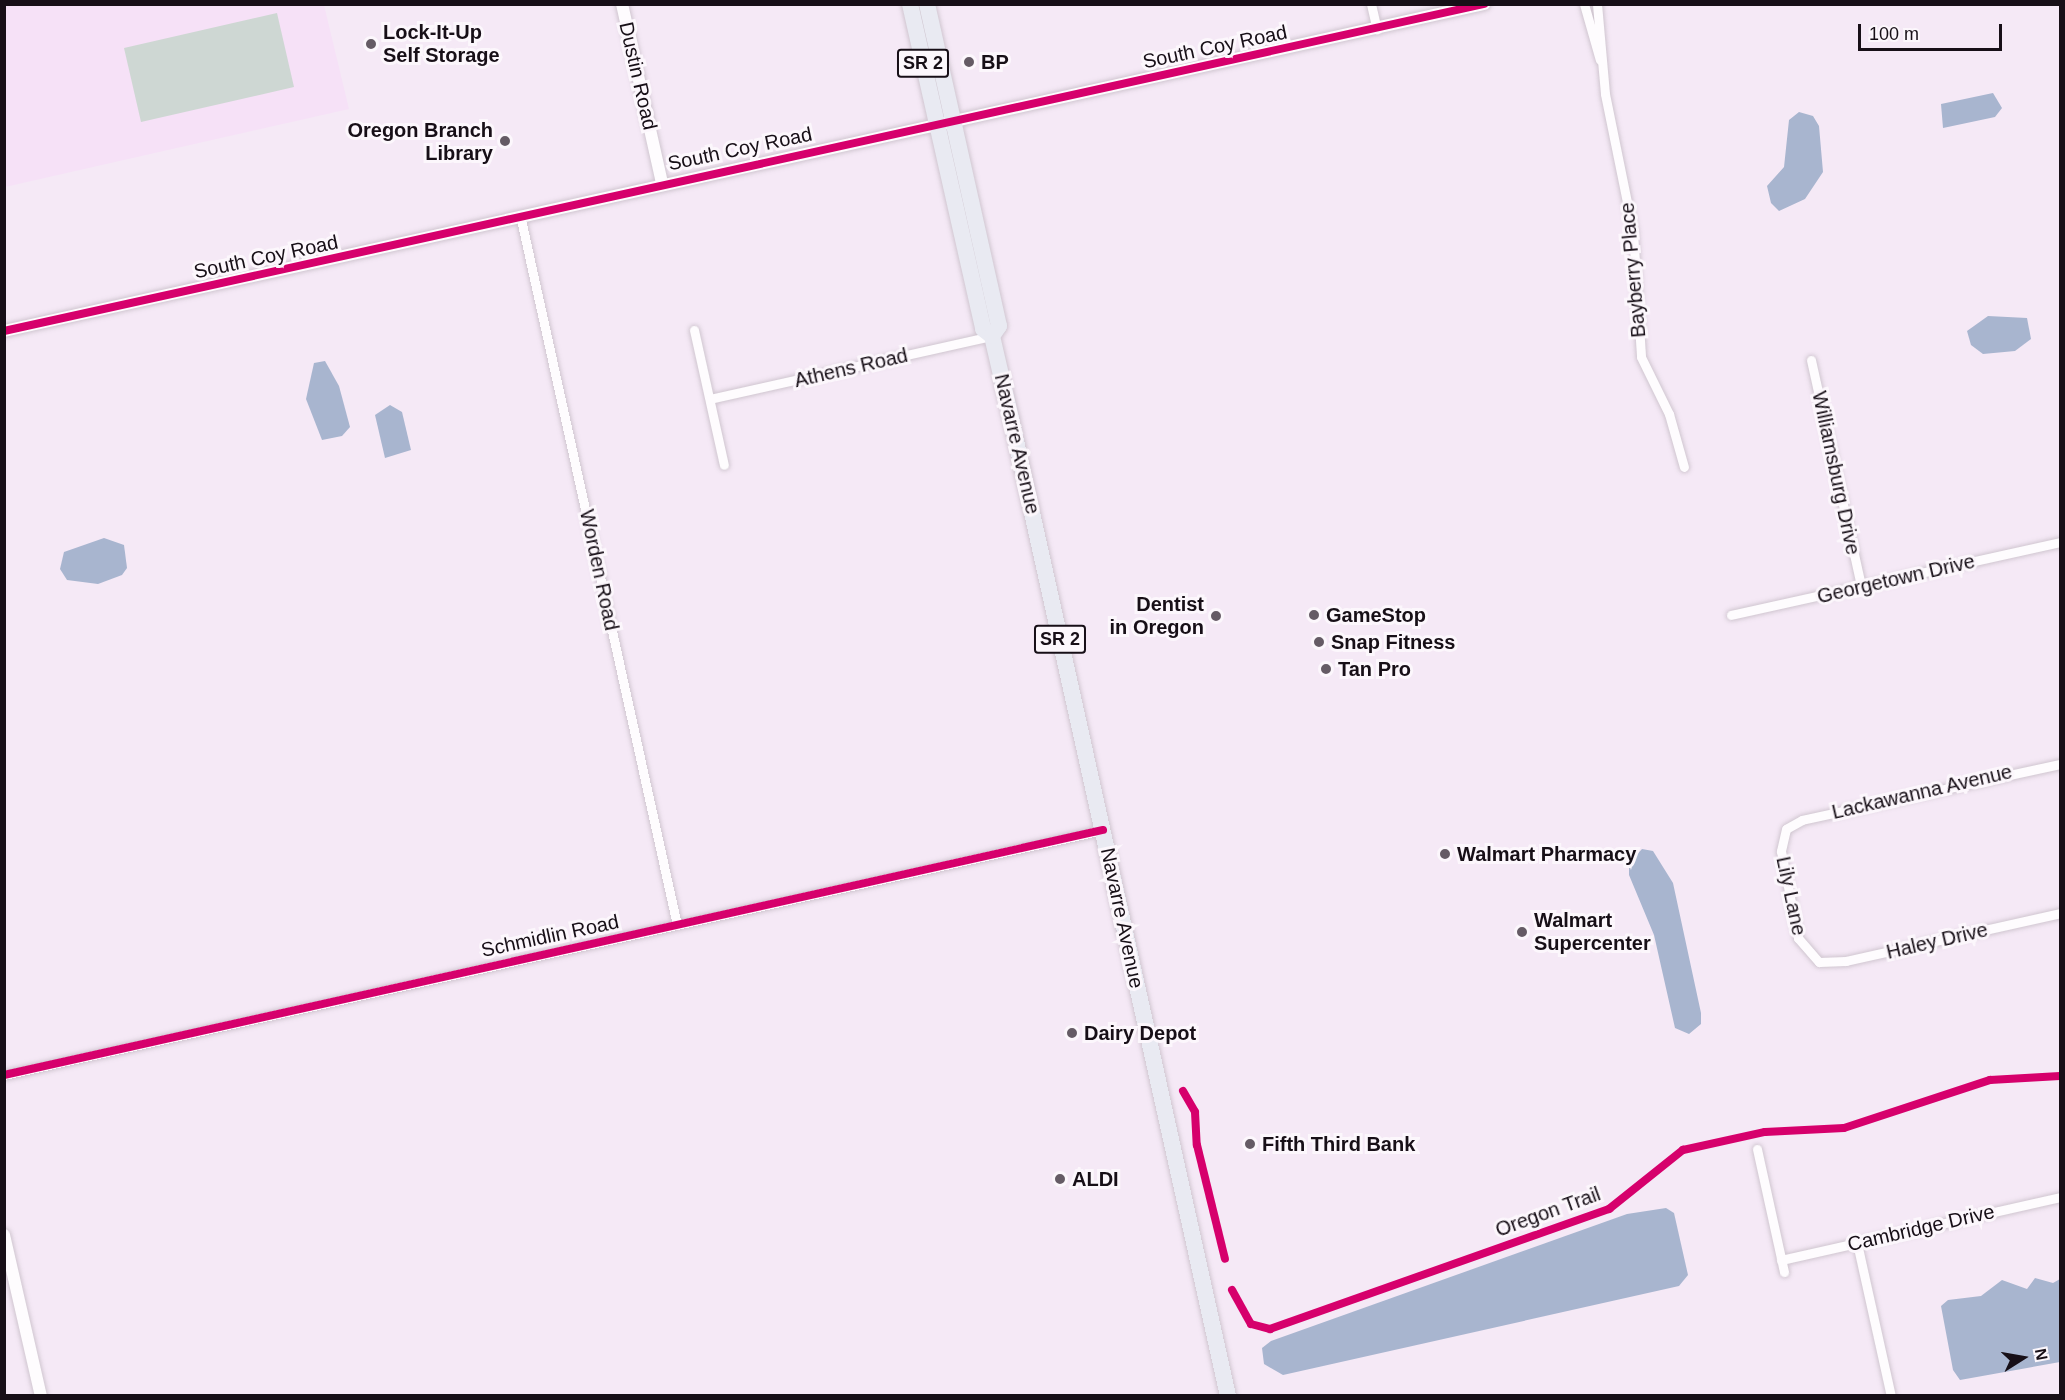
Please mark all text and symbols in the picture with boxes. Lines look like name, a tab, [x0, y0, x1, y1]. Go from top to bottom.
scale bar	[1861, 12, 2005, 50]
place label: Lock-It-Up Self Storage	[383, 20, 500, 67]
street label: Dustin Road	[614, 20, 662, 132]
street label: South Coy Road	[1141, 20, 1289, 74]
text: 100 m	[1869, 24, 1919, 44]
marker: Lock-It-Up Self Storage	[364, 37, 378, 51]
road number: SR 2	[896, 48, 950, 78]
place label: BP	[981, 50, 1009, 74]
marker: BP	[962, 55, 976, 69]
place label: Oregon Branch Library	[347, 118, 493, 165]
street label: South Coy Road	[666, 122, 814, 176]
marker: Oregon Branch Library	[498, 134, 512, 148]
street label: Bayberry Place	[1615, 201, 1651, 339]
street label: South Coy Road	[192, 230, 340, 284]
street label: Athens Road	[792, 343, 910, 393]
street label: Navarre Avenue	[989, 371, 1045, 517]
street label: Williamsburg Drive	[1807, 389, 1865, 557]
street label: Worden Road	[574, 507, 624, 633]
street label: Georgetown Drive	[1815, 549, 1977, 609]
place label: Dentist in Oregon	[1110, 592, 1204, 639]
place label: GameStop	[1326, 603, 1426, 627]
marker: GameStop	[1307, 608, 1321, 622]
marker: Dentist in Oregon	[1209, 609, 1223, 623]
road number: SR 2	[1033, 624, 1087, 654]
place label: Snap Fitness	[1331, 630, 1455, 654]
marker: Snap Fitness	[1312, 635, 1326, 649]
place label: Tan Pro	[1338, 657, 1411, 681]
marker: Tan Pro	[1319, 662, 1333, 676]
street label: Lackawanna Avenue	[1829, 759, 2015, 825]
place label: Walmart Pharmacy	[1457, 842, 1636, 866]
street label: Navarre Avenue	[1095, 845, 1149, 991]
marker: Walmart Pharmacy	[1438, 847, 1452, 861]
street label: Lily Lane	[1771, 854, 1811, 938]
place label: Walmart Supercenter	[1534, 909, 1651, 956]
street label: Schmidlin Road	[479, 910, 621, 962]
street label: Haley Drive	[1884, 918, 1990, 964]
marker: Walmart Supercenter	[1515, 925, 1529, 939]
place label: Dairy Depot	[1084, 1021, 1196, 1045]
marker: Dairy Depot	[1065, 1026, 1079, 1040]
place label: Fifth Third Bank	[1262, 1132, 1415, 1156]
marker: Fifth Third Bank	[1243, 1137, 1257, 1151]
place label: ALDI	[1072, 1167, 1119, 1191]
marker: ALDI	[1053, 1172, 1067, 1186]
street label: Oregon Trail	[1492, 1182, 1604, 1242]
street label: Cambridge Drive	[1845, 1199, 1997, 1257]
north arrow	[1993, 1328, 2053, 1388]
text: N	[2032, 1347, 2051, 1362]

